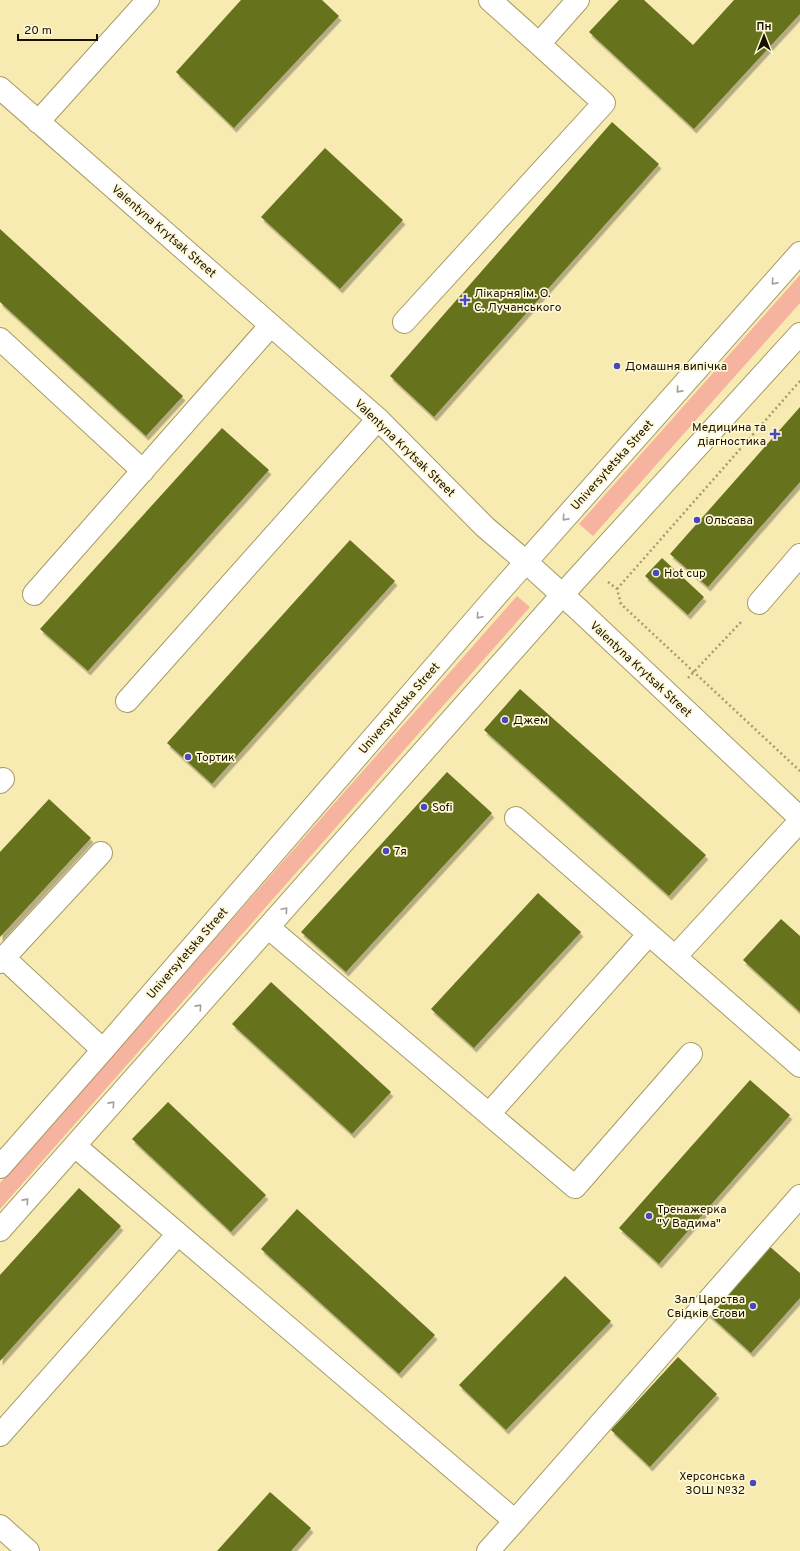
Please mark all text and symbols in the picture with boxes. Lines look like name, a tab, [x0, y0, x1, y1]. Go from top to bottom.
scale bar	[18, 16, 97, 42]
north arrow	[744, 16, 784, 56]
text: Пн	[757, 20, 771, 34]
text: 20 m	[24, 23, 52, 39]
street label: Valentyna Krytsak Street	[108, 182, 219, 282]
one-way arrow	[771, 277, 779, 285]
place label: Лікарня ім. О. С. Лучанського	[474, 286, 562, 316]
marker: Лікарня ім. О. С. Лучанського	[459, 294, 471, 306]
place label: Домашня випічка	[625, 359, 727, 375]
marker: Домашня випічка	[612, 361, 622, 371]
one-way arrow	[676, 385, 683, 392]
street label: Valentyna Krytsak Street	[351, 396, 458, 501]
street label: Universytetska Street	[568, 417, 658, 514]
place label: Медицина та діагностика	[692, 420, 766, 450]
marker: Медицина та діагностика	[769, 428, 781, 440]
place label: Ольсава	[705, 513, 753, 529]
one-way arrow	[562, 514, 569, 521]
marker: Ольсава	[692, 515, 702, 525]
place label: Hot cup	[664, 566, 706, 582]
marker: Hot cup	[651, 568, 661, 578]
one-way arrow	[476, 611, 483, 619]
street label: Valentyna Krytsak Street	[586, 618, 695, 721]
street label: Universytetska Street	[356, 660, 444, 758]
place label: Джем	[513, 713, 548, 729]
marker: Джем	[500, 715, 510, 725]
place label: Тортик	[196, 750, 235, 766]
marker: Тортик	[183, 752, 193, 762]
place label: Sofi	[432, 800, 453, 816]
marker: Sofi	[419, 802, 429, 812]
place label: 7я	[394, 844, 407, 860]
marker: 7я	[381, 846, 391, 856]
street label: Universytetska Street	[144, 905, 232, 1003]
one-way arrow	[280, 907, 287, 914]
one-way arrow	[194, 1004, 201, 1012]
one-way arrow	[107, 1101, 115, 1109]
one-way arrow	[21, 1199, 28, 1206]
place label: Тренажерка "У Вадима"	[657, 1202, 727, 1232]
marker: Тренажерка "У Вадима"	[644, 1211, 654, 1221]
place label: Зал Царства Свідків Єгови	[667, 1292, 745, 1322]
marker: Зал Царства Свідків Єгови	[748, 1301, 758, 1311]
place label: Херсонська ЗОШ №32	[679, 1469, 745, 1499]
marker: Херсонська ЗОШ №32	[748, 1478, 758, 1488]

